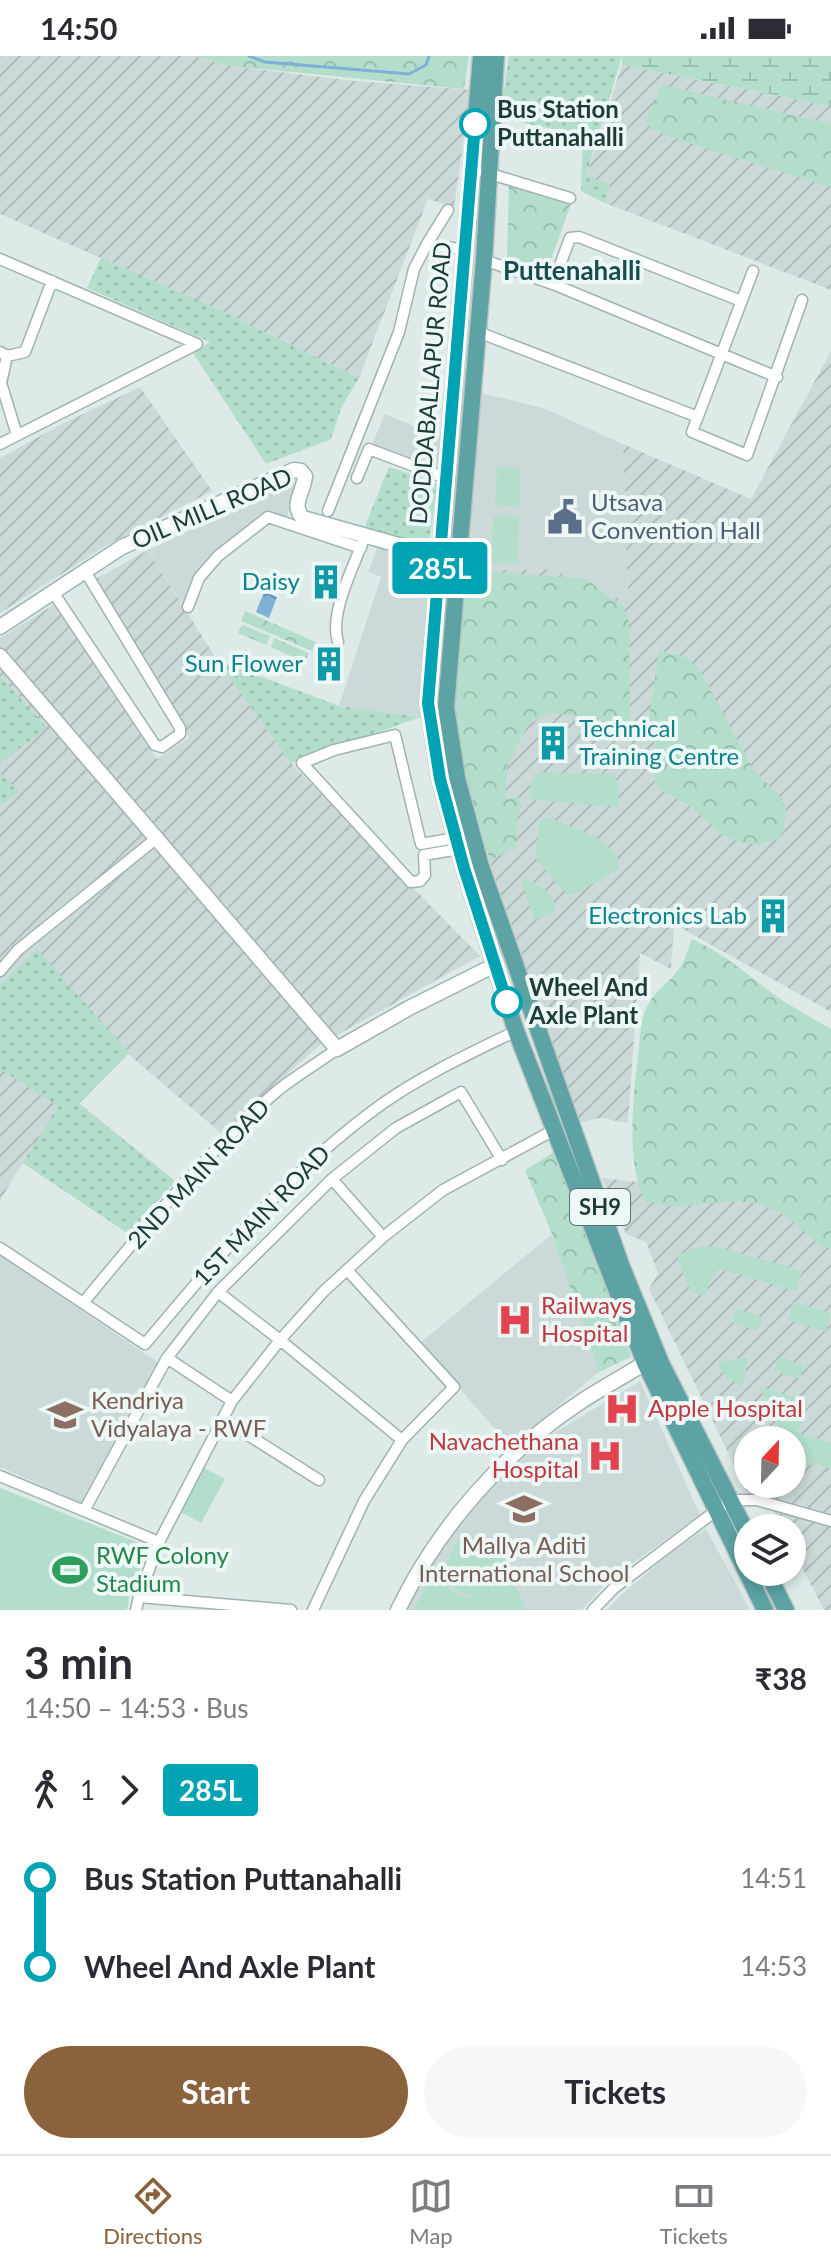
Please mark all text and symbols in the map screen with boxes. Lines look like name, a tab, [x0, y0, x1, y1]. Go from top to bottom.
text: 14:50	[40, 10, 117, 46]
place label: Bus Station Puttanahalli	[497, 94, 624, 151]
marker: Bus Station Puttanahalli	[460, 109, 490, 139]
street label: DODDABALLAPUR ROAD	[403, 240, 456, 525]
district label: Puttenahalli	[503, 254, 641, 286]
street label: OIL MILL ROAD	[127, 461, 296, 554]
place label: Utsava Convention Hall	[591, 487, 761, 544]
public building icon: Utsava Convention Hall	[546, 498, 584, 536]
line badge: 285L	[384, 542, 496, 594]
text: 285L	[408, 551, 472, 585]
building icon: Daisy	[307, 563, 345, 601]
place label: Daisy	[242, 566, 301, 595]
building icon: Sun Flower	[310, 645, 348, 683]
place label: Sun Flower	[185, 648, 303, 677]
place label: Technical Training Centre	[579, 713, 739, 770]
building icon: Technical Training Centre	[534, 724, 572, 762]
building icon: Electronics Lab	[754, 897, 792, 935]
place label: Electronics Lab	[588, 900, 747, 929]
place label: Wheel And Axle Plant	[528, 972, 648, 1029]
marker: Wheel And Axle Plant	[492, 987, 522, 1017]
street label: 2ND MAIN ROAD	[121, 1092, 275, 1254]
street label: 1ST MAIN ROAD	[186, 1139, 335, 1291]
road number: SH9	[570, 1189, 630, 1225]
place label: Railways Hospital	[541, 1290, 632, 1347]
hospital icon: Railways Hospital	[496, 1301, 534, 1339]
place label: Kendriya Vidyalaya - RWF	[91, 1385, 266, 1442]
hospital icon: Apple Hospital	[603, 1390, 641, 1428]
place label: Apple Hospital	[648, 1393, 803, 1422]
school or university icon: Kendriya Vidyalaya - RWF	[46, 1396, 84, 1434]
place label: Navachethana Hospital	[429, 1426, 579, 1483]
north arrow	[734, 1426, 806, 1498]
map controls	[734, 1426, 806, 1586]
hospital icon: Navachethana Hospital	[586, 1437, 624, 1475]
school or university icon: Mallya Aditi International School	[505, 1490, 543, 1528]
button: layers	[734, 1514, 806, 1586]
place label: Mallya Aditi International School	[418, 1530, 630, 1587]
place label: RWF Colony Stadium	[96, 1540, 230, 1597]
sports icon: RWF Colony Stadium	[51, 1551, 89, 1589]
text: 3 min	[24, 1636, 133, 1688]
text: ₹38	[755, 1660, 807, 1696]
text: 14:50 – 14:53 · Bus	[24, 1692, 248, 1724]
icon: walk	[24, 1768, 68, 1812]
icon: forward	[107, 1768, 151, 1812]
text: 285L	[179, 1773, 242, 1807]
text: 1	[80, 1774, 95, 1806]
text: Bus Station Puttanahalli	[84, 1860, 402, 1896]
text: 14:51	[740, 1862, 807, 1894]
text: Wheel And Axle Plant	[84, 1948, 375, 1984]
text: 14:53	[740, 1950, 807, 1982]
button: Start	[24, 2046, 408, 2138]
button: Tickets	[424, 2046, 807, 2138]
tab: Directions	[103, 2174, 203, 2249]
tab: Map	[409, 2174, 453, 2249]
tab: Tickets	[660, 2174, 728, 2249]

